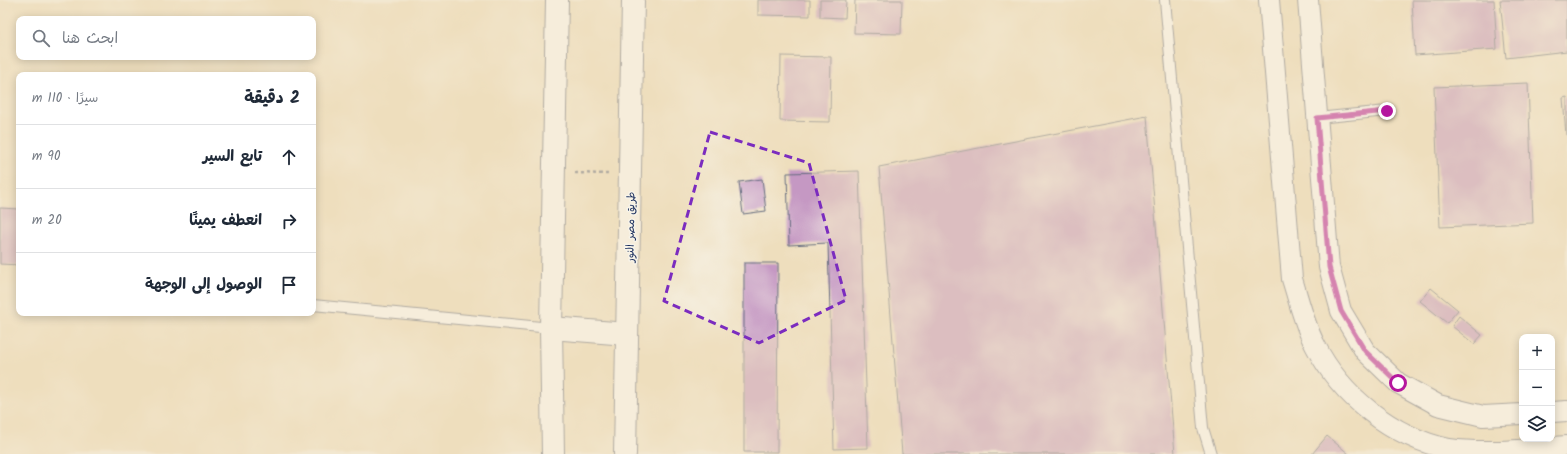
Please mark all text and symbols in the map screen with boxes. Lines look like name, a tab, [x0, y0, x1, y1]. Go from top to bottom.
search box	[16, 16, 316, 60]
icon: search	[30, 27, 52, 49]
text: ابحث هنا	[62, 27, 118, 51]
text: 2 دقيقة	[244, 85, 300, 112]
text: سيرًا · 110 m	[32, 88, 98, 109]
route end	[1378, 102, 1396, 120]
text: تابع السير	[203, 145, 262, 169]
text: 90 m	[32, 146, 60, 167]
icon: ahead	[278, 146, 300, 168]
street label: طريق مصر النور	[621, 192, 641, 264]
text: انعطف يمينًا	[189, 209, 262, 233]
text: 20 m	[32, 210, 62, 231]
icon: right	[278, 210, 300, 232]
text: الوصول إلى الوجهة	[145, 273, 262, 297]
icon: arrive	[278, 274, 300, 296]
map controls	[1519, 334, 1555, 442]
button: +	[1519, 334, 1555, 370]
button: −	[1519, 370, 1555, 406]
route start	[1389, 374, 1407, 392]
button: layers	[1519, 406, 1555, 442]

